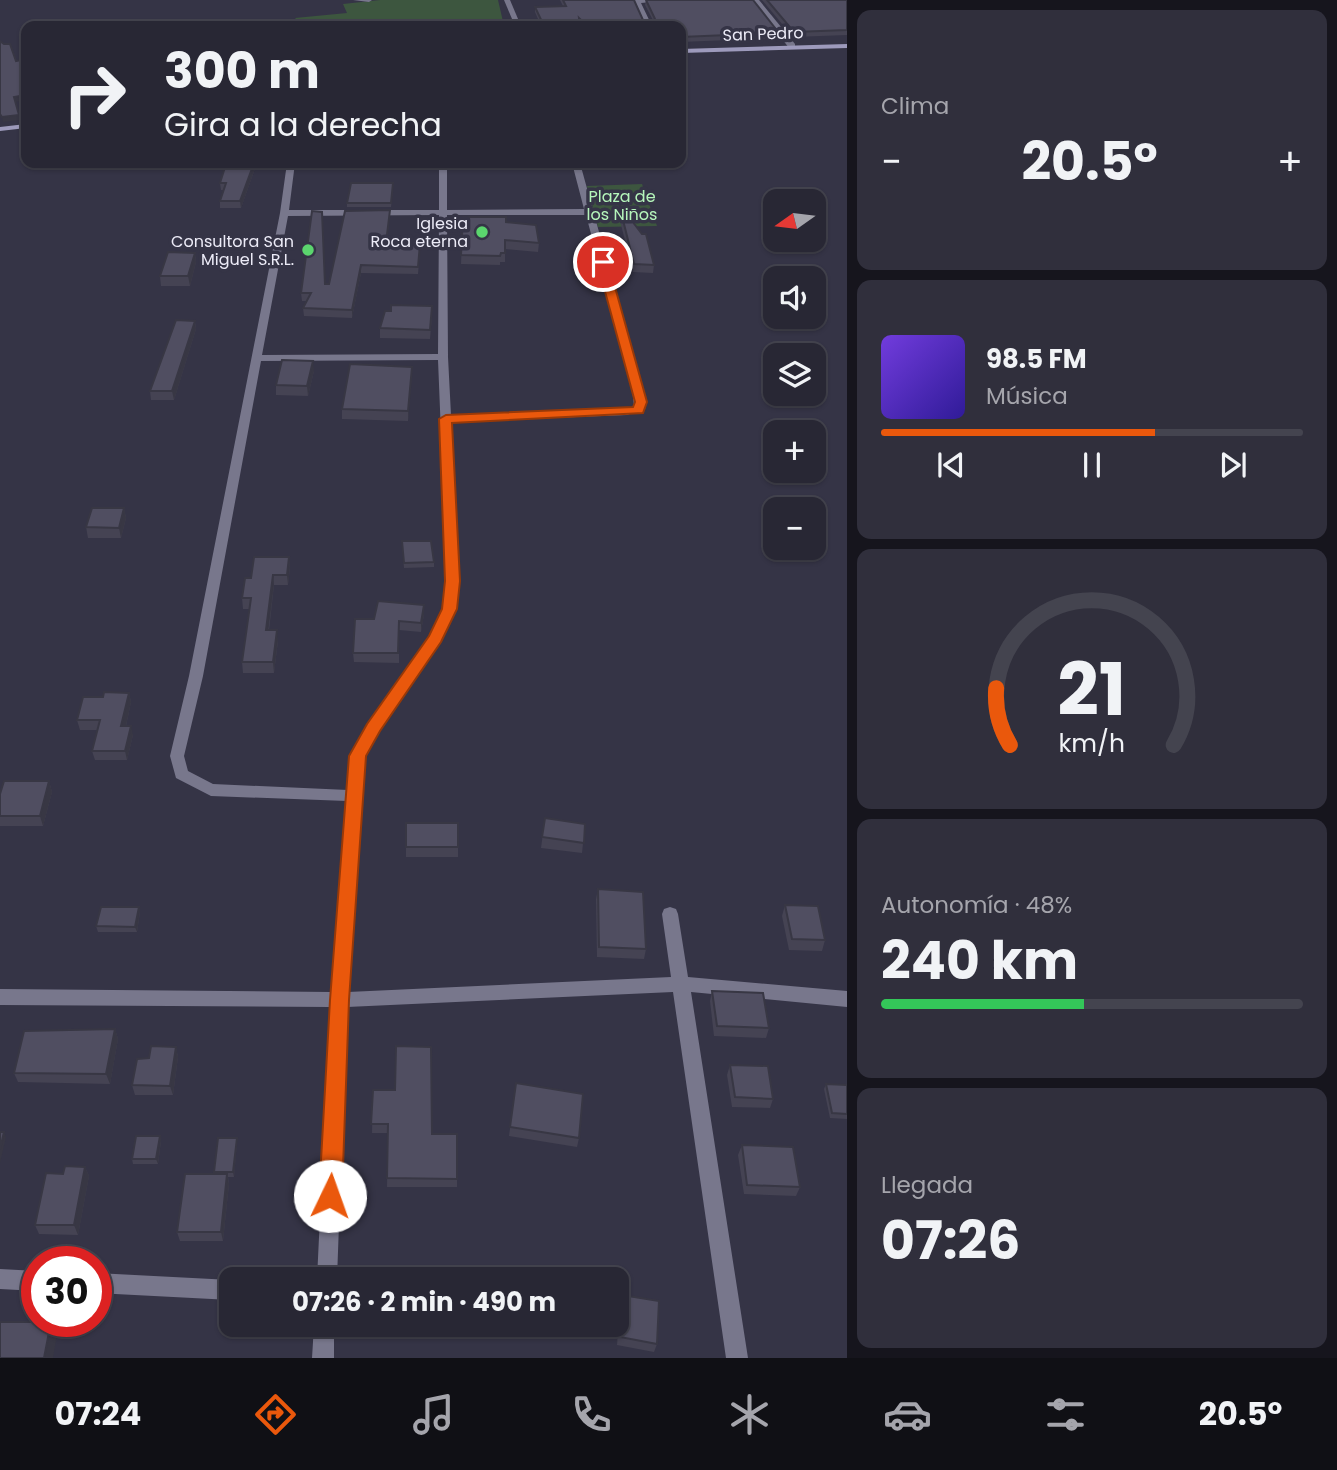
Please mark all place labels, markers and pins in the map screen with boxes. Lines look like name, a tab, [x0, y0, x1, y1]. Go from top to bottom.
place label: Iglesia Roca eterna	[371, 212, 468, 253]
marker: Iglesia Roca eterna	[474, 224, 490, 240]
place label: Consultora San Miguel S.R.L.	[171, 230, 294, 271]
pin	[573, 232, 633, 292]
marker: Consultora San Miguel S.R.L.	[300, 242, 316, 258]

